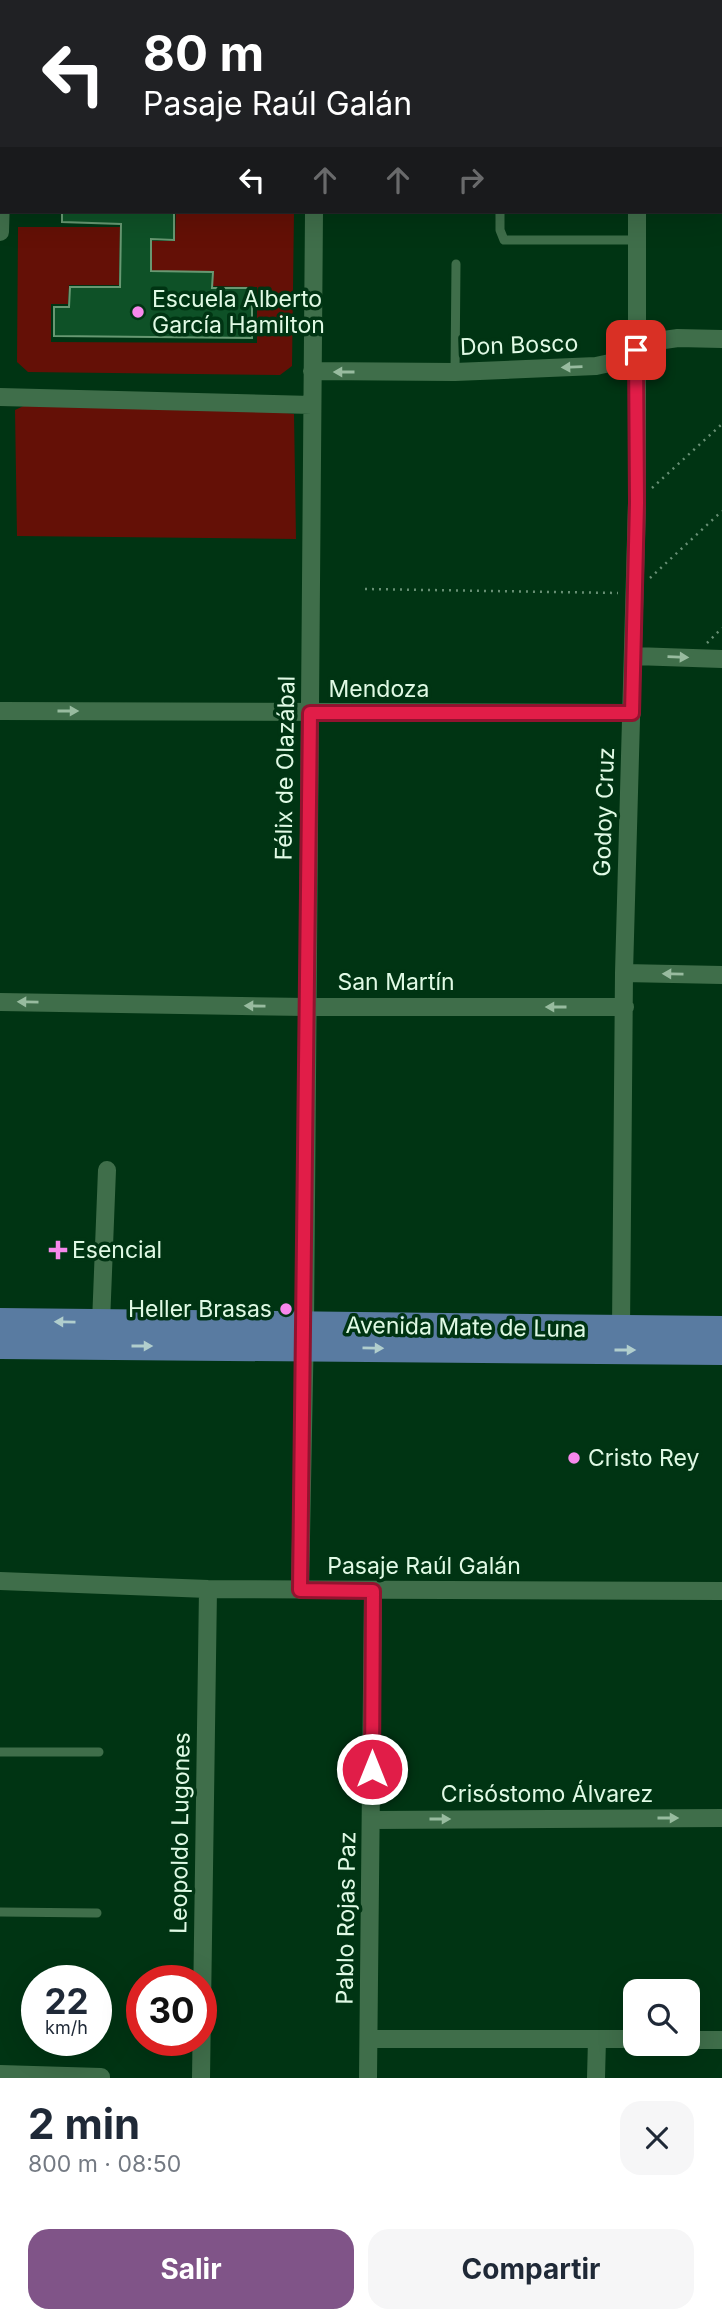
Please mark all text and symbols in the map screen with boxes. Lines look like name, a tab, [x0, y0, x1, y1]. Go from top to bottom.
text: 80 m	[143, 24, 264, 83]
icon: left	[28, 28, 119, 119]
text: Pasaje Raúl Galán	[143, 84, 412, 123]
icon: left	[233, 161, 271, 199]
icon: ahead	[306, 161, 344, 199]
icon: ahead	[379, 161, 417, 199]
icon: right	[452, 161, 490, 199]
place label: Escuela Alberto García Hamilton	[152, 285, 325, 339]
marker: Escuela Alberto García Hamilton	[130, 304, 146, 320]
pin	[606, 320, 666, 380]
street label: Don Bosco	[459, 329, 579, 361]
icon: arrive	[617, 331, 655, 369]
one-way arrow	[560, 362, 582, 373]
one-way arrow	[333, 366, 355, 378]
one-way arrow	[667, 652, 689, 663]
street label: Félix de Olazábal	[269, 675, 301, 861]
street label: Mendoza	[329, 675, 429, 703]
one-way arrow	[57, 706, 79, 717]
street label: Godoy Cruz	[588, 747, 620, 877]
street label: San Martín	[337, 968, 455, 996]
one-way arrow	[662, 968, 684, 980]
one-way arrow	[17, 996, 39, 1008]
one-way arrow	[244, 1000, 266, 1012]
one-way arrow	[545, 1001, 567, 1013]
place label: Esencial	[72, 1236, 162, 1264]
marker: Esencial	[50, 1242, 66, 1258]
place label: Heller Brasas	[128, 1295, 272, 1323]
marker: Heller Brasas	[278, 1301, 294, 1317]
street label: Avenida Mate de Luna	[345, 1311, 587, 1343]
one-way arrow	[54, 1317, 76, 1328]
one-way arrow	[131, 1340, 153, 1352]
one-way arrow	[362, 1342, 384, 1354]
one-way arrow	[614, 1344, 636, 1356]
place label: Cristo Rey	[588, 1444, 700, 1472]
marker: Cristo Rey	[566, 1450, 582, 1466]
street label: Pasaje Raúl Galán	[327, 1552, 521, 1580]
street label: Leopoldo Lugones	[164, 1732, 196, 1934]
position arrow	[335, 1732, 409, 1806]
street label: Crisóstomo Álvarez	[441, 1780, 653, 1808]
one-way arrow	[657, 1812, 679, 1824]
one-way arrow	[429, 1813, 451, 1825]
street label: Pablo Rojas Paz	[330, 1831, 362, 2005]
speed limit sign: 30	[126, 1965, 217, 2056]
map controls	[623, 1979, 700, 2056]
button: search	[623, 1979, 700, 2056]
text: 22	[44, 1980, 89, 2022]
text: km/h	[45, 2017, 88, 2038]
text: 2 min	[28, 2098, 140, 2149]
button: close	[620, 2101, 694, 2175]
text: 800 m · 08:50	[28, 2150, 181, 2178]
button: Salir	[28, 2229, 354, 2309]
button: Compartir	[368, 2229, 694, 2309]

